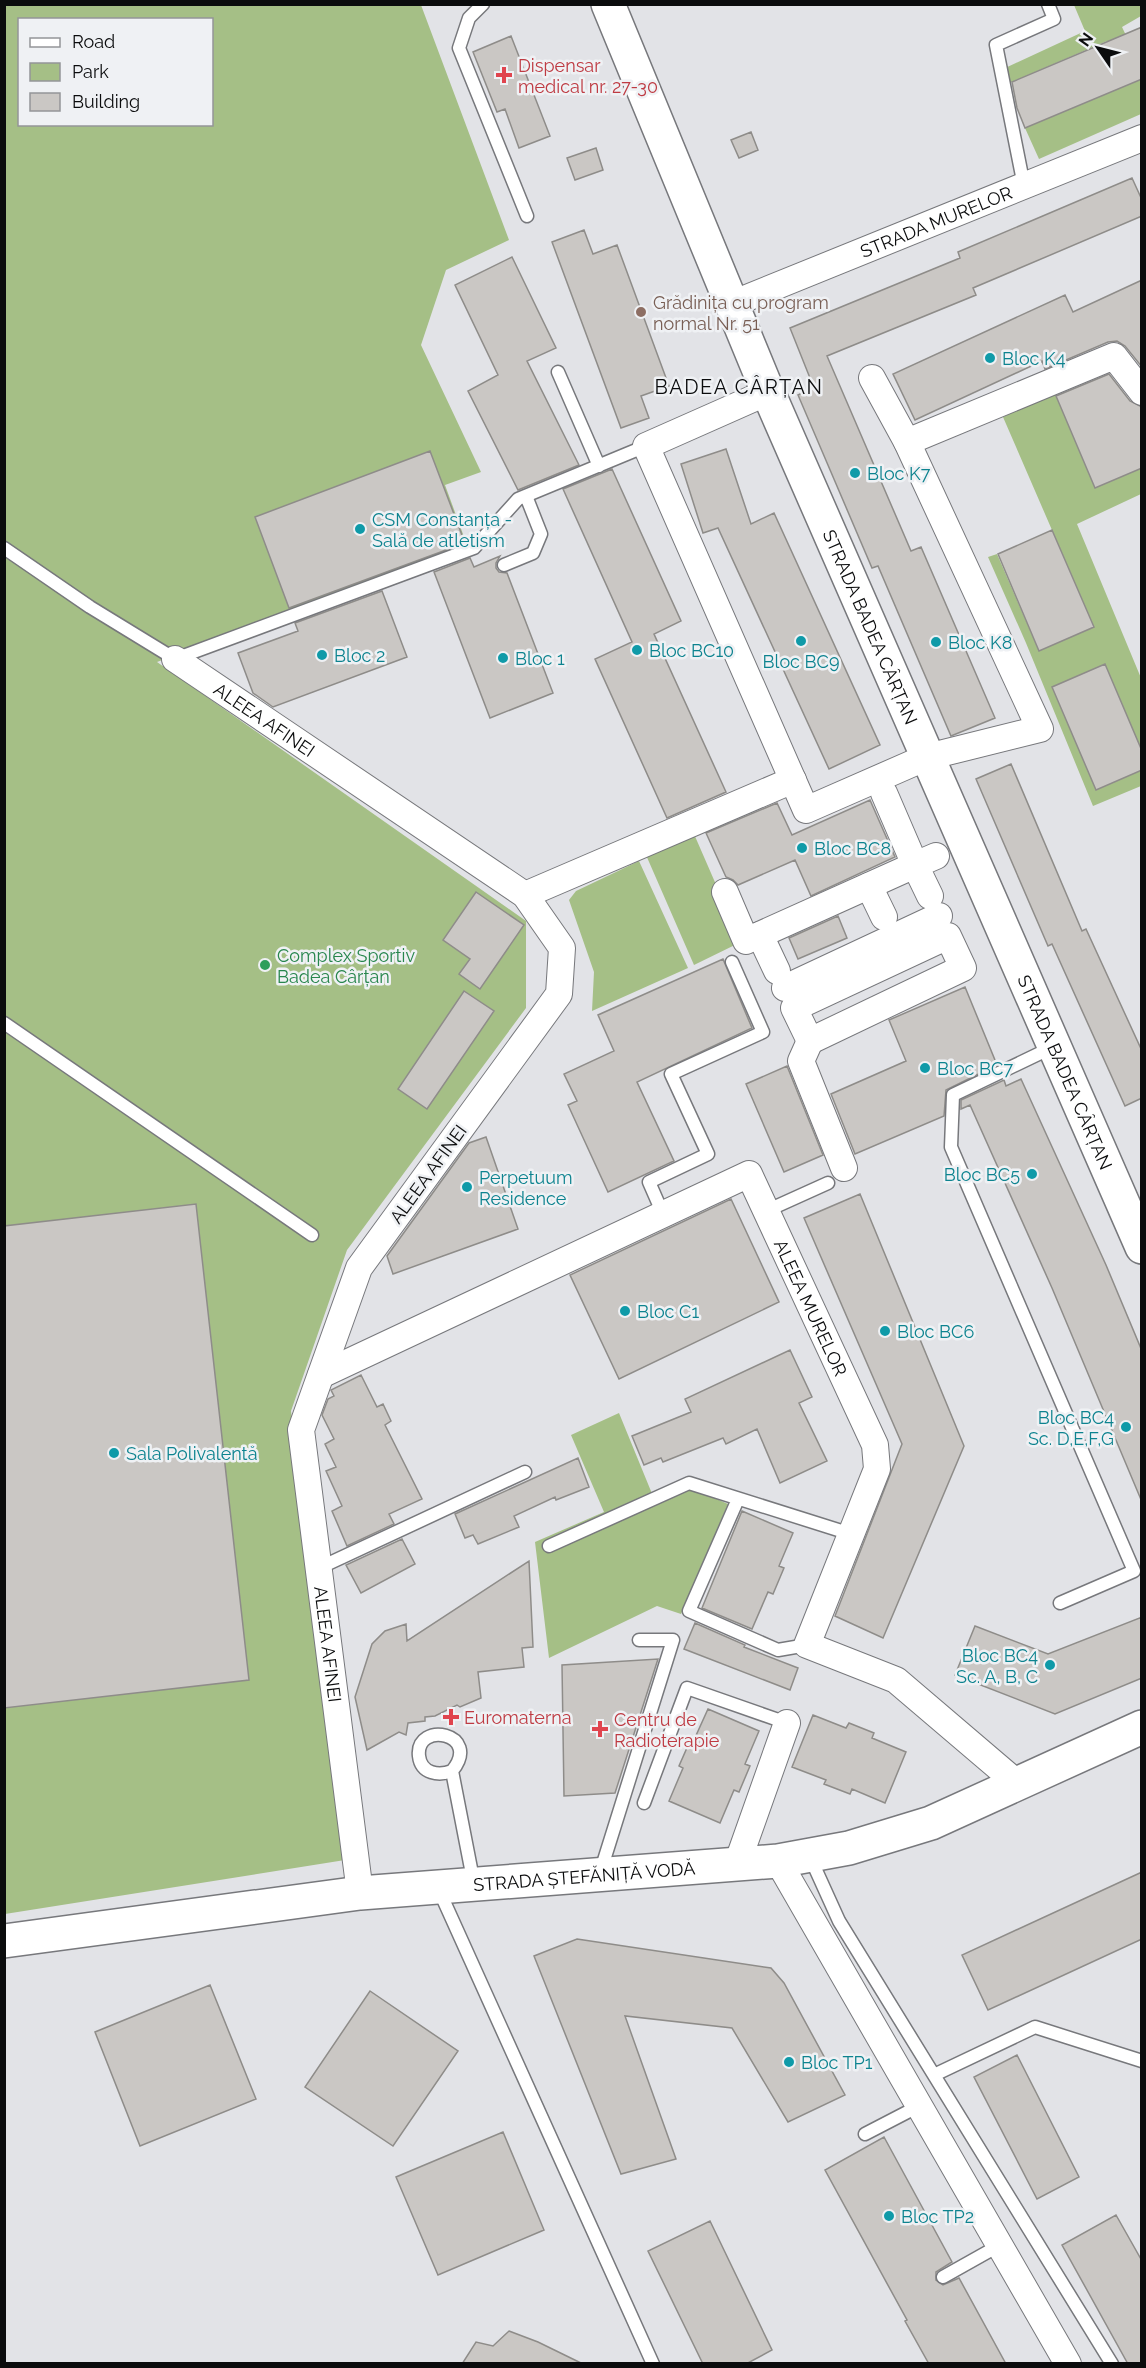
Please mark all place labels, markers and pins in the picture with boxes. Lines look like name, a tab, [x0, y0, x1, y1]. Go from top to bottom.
place label: Dispensar medical nr. 27-30	[518, 55, 658, 97]
marker: Dispensar medical nr. 27-30	[495, 66, 513, 84]
place label: Grădinița cu program normal Nr. 51	[653, 292, 829, 334]
marker: Grădinița cu program normal Nr. 51	[634, 305, 648, 319]
place label: Bloc K4	[1002, 348, 1066, 369]
marker: Bloc K4	[983, 351, 997, 365]
place label: Bloc K7	[867, 463, 931, 484]
marker: Bloc K7	[848, 466, 862, 480]
place label: CSM Constanța - Sală de atletism	[372, 509, 512, 551]
marker: CSM Constanța - Sală de atletism	[353, 522, 367, 536]
place label: Bloc K8	[948, 632, 1012, 653]
marker: Bloc BC9	[794, 634, 808, 648]
marker: Bloc K8	[929, 635, 943, 649]
place label: Bloc BC10	[649, 640, 734, 661]
marker: Bloc BC10	[630, 643, 644, 657]
place label: Bloc 2	[334, 645, 385, 666]
marker: Bloc 2	[315, 648, 329, 662]
place label: Bloc 1	[515, 648, 565, 669]
marker: Bloc 1	[496, 651, 510, 665]
place label: Bloc BC9	[763, 651, 839, 672]
place label: Bloc BC8	[814, 838, 891, 859]
marker: Bloc BC8	[795, 841, 809, 855]
place label: Complex Sportiv Badea Cârțan	[277, 945, 415, 987]
marker: Complex Sportiv Badea Cârțan	[258, 958, 272, 972]
place label: Bloc BC7	[937, 1058, 1013, 1079]
marker: Bloc BC7	[918, 1061, 932, 1075]
place label: Bloc BC5	[944, 1164, 1020, 1185]
place label: Perpetuum Residence	[479, 1167, 572, 1209]
marker: Bloc BC5	[1025, 1167, 1039, 1181]
marker: Perpetuum Residence	[460, 1180, 474, 1194]
place label: Bloc C1	[637, 1301, 699, 1322]
marker: Bloc C1	[618, 1304, 632, 1318]
place label: Bloc BC6	[897, 1321, 974, 1342]
marker: Bloc BC6	[878, 1324, 892, 1338]
place label: Bloc BC4 Sc. D,E,F,G	[1028, 1407, 1114, 1449]
marker: Bloc BC4 Sc. D,E,F,G	[1119, 1420, 1133, 1434]
place label: Sala Polivalentă	[126, 1443, 257, 1464]
marker: Sala Polivalentă	[107, 1446, 121, 1460]
place label: Bloc BC4 Sc. A, B, C	[956, 1645, 1038, 1687]
marker: Bloc BC4 Sc. A, B, C	[1043, 1658, 1057, 1672]
place label: Euromaterna	[464, 1707, 572, 1728]
marker: Euromaterna	[442, 1708, 460, 1726]
place label: Centru de Radioterapie	[614, 1709, 720, 1751]
marker: Centru de Radioterapie	[591, 1720, 609, 1738]
place label: Bloc TP1	[801, 2052, 873, 2073]
marker: Bloc TP1	[782, 2055, 796, 2069]
place label: Bloc TP2	[901, 2206, 974, 2227]
marker: Bloc TP2	[882, 2209, 896, 2223]

